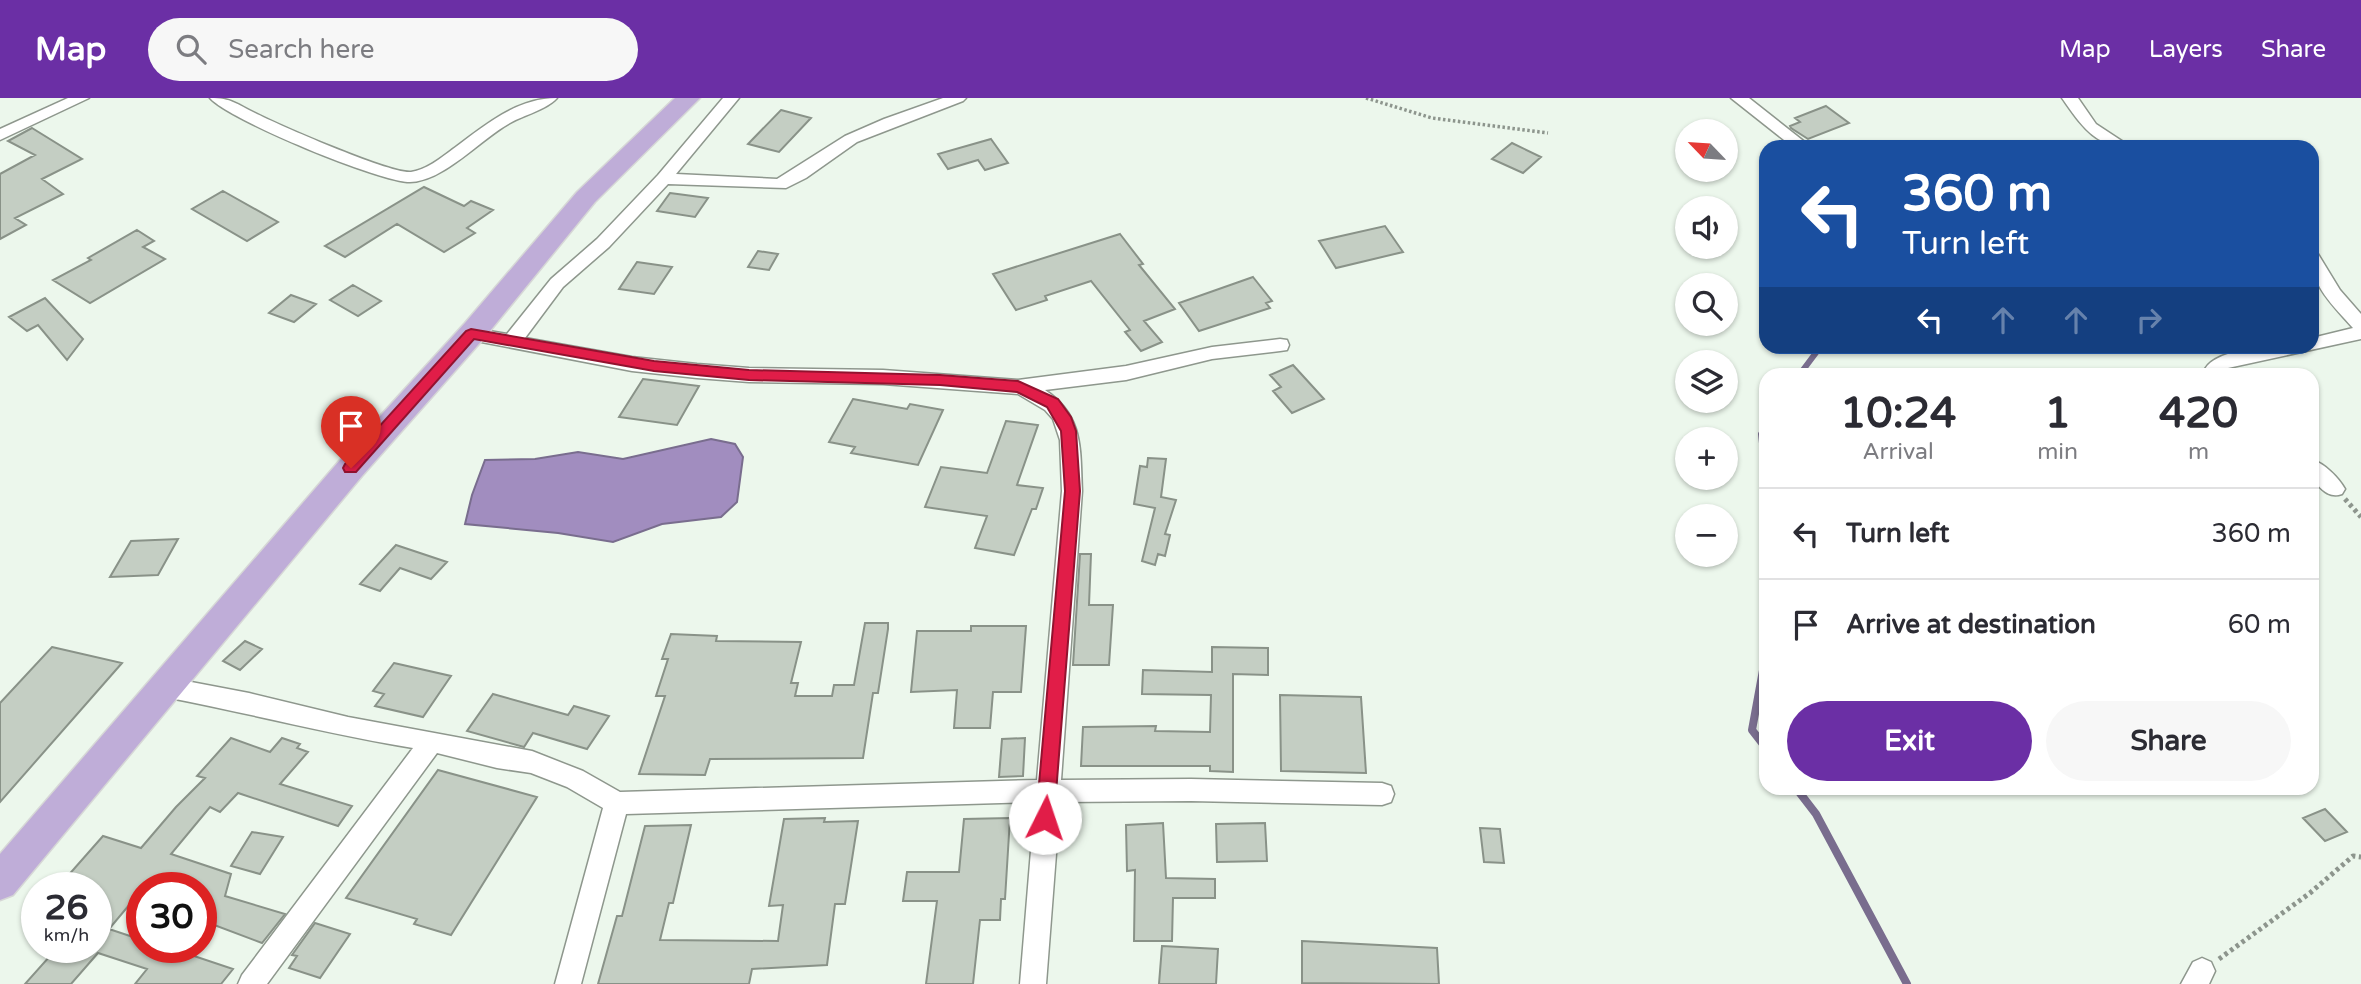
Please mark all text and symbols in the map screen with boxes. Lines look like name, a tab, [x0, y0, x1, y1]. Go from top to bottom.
search box	[148, 18, 638, 81]
text: Map	[35, 30, 106, 69]
icon: search	[172, 30, 210, 68]
text: Search here	[228, 34, 374, 65]
text: Map	[2059, 35, 2111, 64]
text: Layers	[2149, 35, 2223, 64]
text: Share	[2261, 35, 2326, 64]
north arrow	[1675, 119, 1738, 182]
map controls	[1675, 119, 1738, 567]
text: 360 m	[1902, 165, 2052, 224]
icon: left	[1787, 168, 1878, 259]
button: sound	[1675, 196, 1738, 259]
text: Turn left	[1902, 225, 2029, 263]
button: search	[1675, 273, 1738, 336]
icon: left	[1911, 301, 1949, 339]
icon: ahead	[1984, 301, 2022, 339]
icon: ahead	[2057, 301, 2095, 339]
icon: right	[2130, 301, 2168, 339]
button: layers	[1675, 350, 1738, 413]
text: 10:24	[1840, 388, 1956, 439]
text: 1	[2044, 388, 2071, 439]
text: 420	[2159, 388, 2238, 439]
pin	[321, 396, 381, 468]
icon: arrive	[332, 407, 370, 445]
button: +	[1675, 427, 1738, 490]
text: Arrival	[1863, 438, 1934, 466]
text: min	[2037, 438, 2078, 466]
text: m	[2188, 438, 2209, 466]
button: −	[1675, 504, 1738, 567]
icon: left	[1787, 515, 1825, 553]
text: Turn left	[1846, 518, 1949, 549]
text: 360 m	[2211, 518, 2291, 549]
icon: arrive	[1787, 606, 1825, 644]
text: Arrive at destination	[1846, 609, 2096, 640]
text: 60 m	[2228, 609, 2291, 640]
button: Exit	[1787, 701, 2032, 781]
button: Share	[2046, 701, 2291, 781]
position arrow	[1008, 781, 1082, 855]
speed limit sign: 30	[126, 872, 217, 963]
text: 26	[45, 887, 88, 929]
text: km/h	[44, 924, 89, 946]

